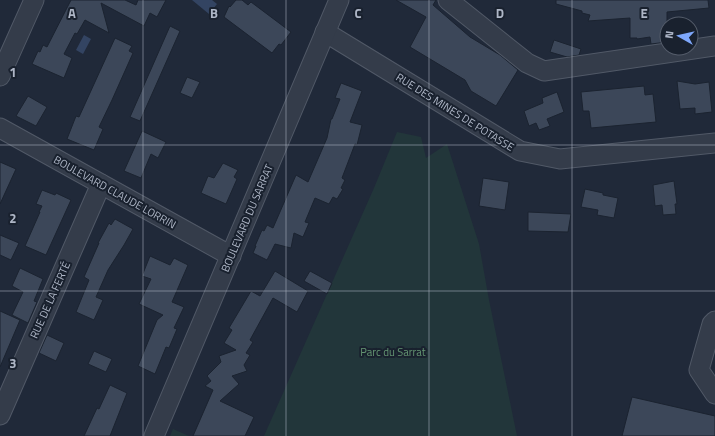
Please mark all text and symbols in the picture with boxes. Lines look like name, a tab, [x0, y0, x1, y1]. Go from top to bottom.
text: A	[68, 3, 76, 23]
text: B	[210, 3, 218, 23]
text: C	[354, 3, 362, 23]
text: D	[496, 3, 504, 23]
text: E	[640, 3, 648, 23]
north arrow	[659, 16, 699, 56]
text: N	[661, 30, 678, 39]
text: 1	[9, 62, 17, 82]
street label: RUE DES MINES DE POTASSE	[393, 69, 517, 155]
street label: BOULEVARD CLAUDE LORRIN	[51, 152, 179, 232]
street label: BOULEVARD DU SARRAT	[217, 161, 277, 274]
text: 2	[9, 208, 17, 228]
street label: RUE DE LA FERTÉ	[26, 259, 74, 341]
park label: Parc du Sarrat	[360, 344, 426, 360]
text: 3	[9, 353, 17, 373]

